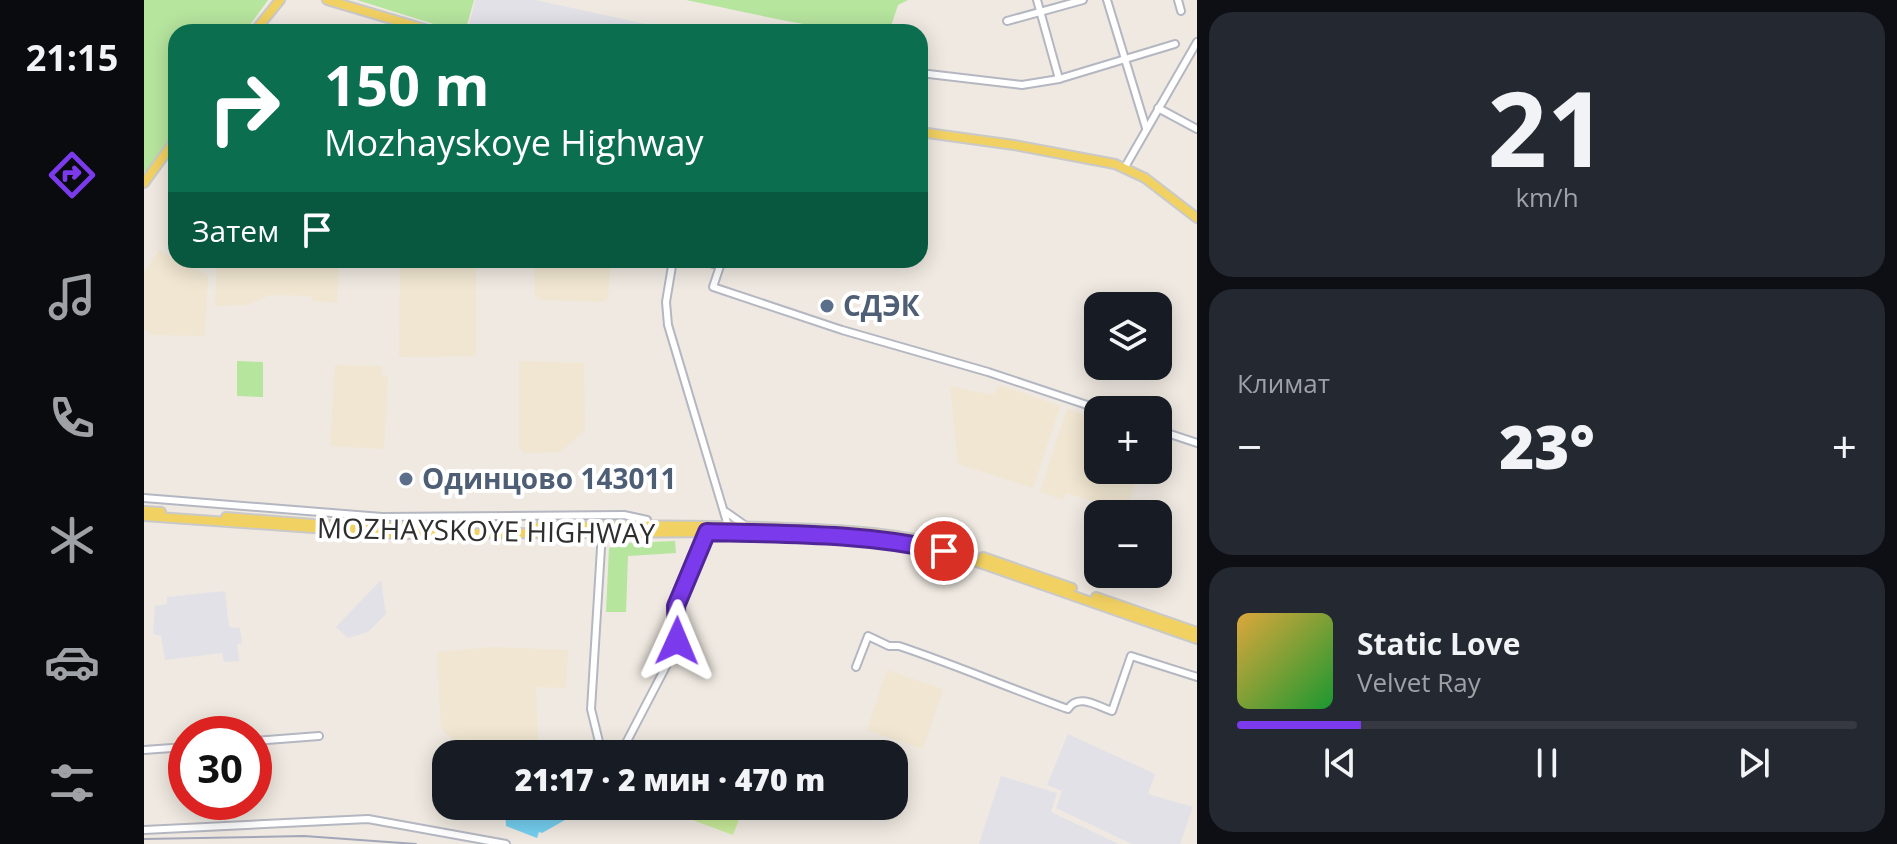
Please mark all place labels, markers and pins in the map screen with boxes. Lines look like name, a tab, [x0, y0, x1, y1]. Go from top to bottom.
place label: СДЭК	[843, 286, 920, 324]
marker: СДЭК	[818, 297, 836, 315]
place label: Одинцово 143011	[422, 459, 676, 497]
marker: Одинцово 143011	[397, 470, 415, 488]
pin	[910, 517, 978, 585]

